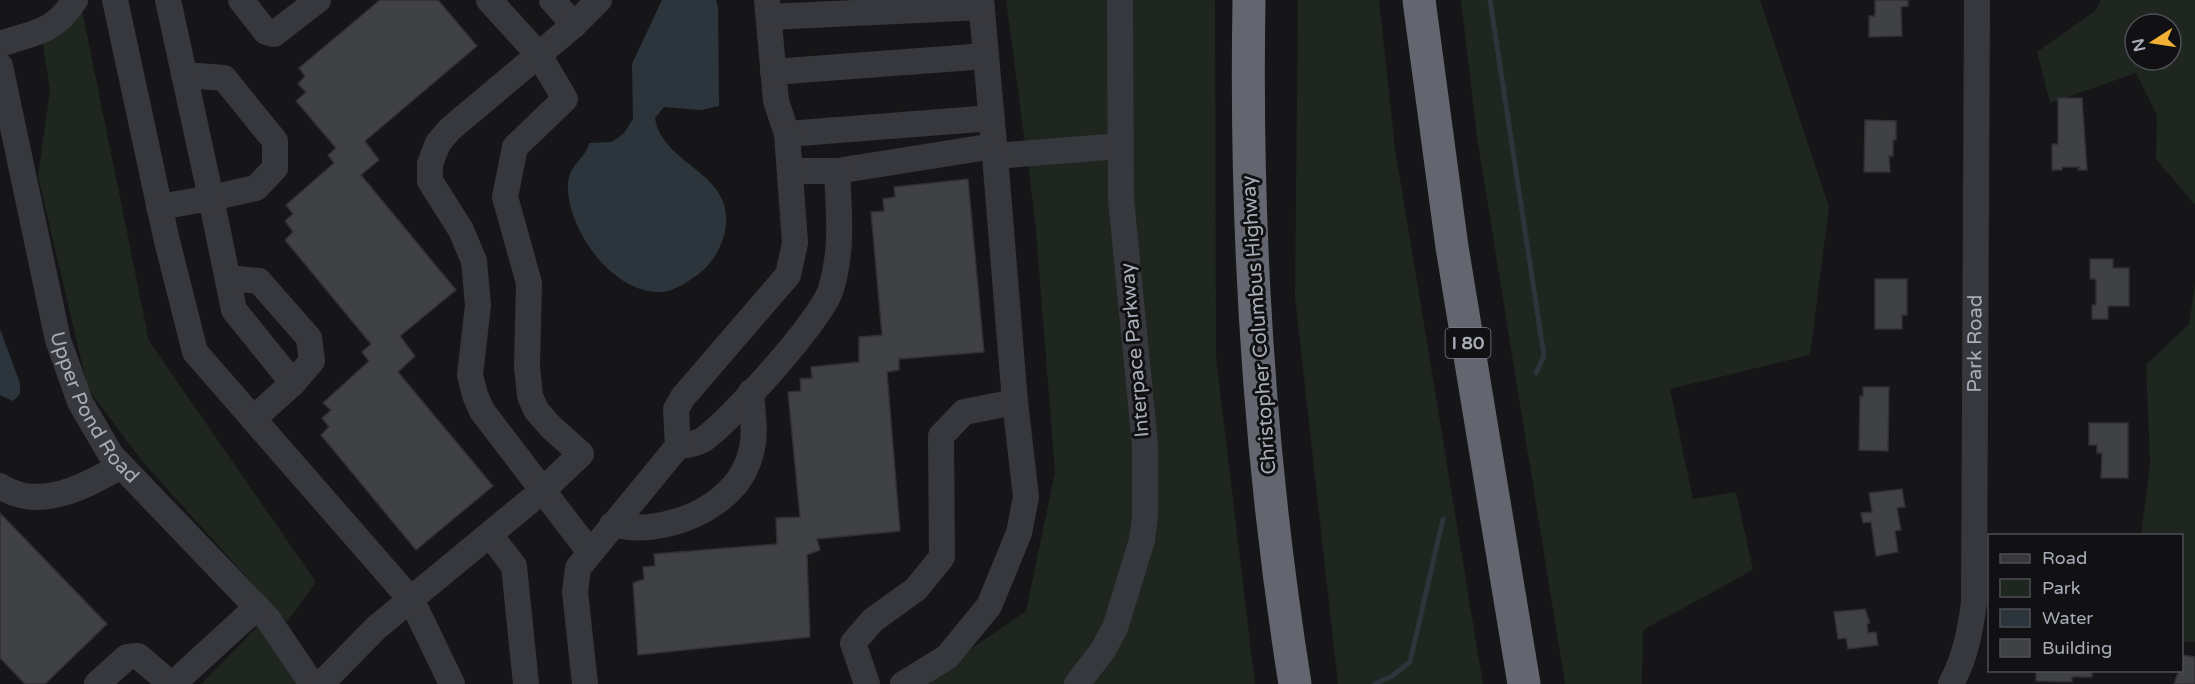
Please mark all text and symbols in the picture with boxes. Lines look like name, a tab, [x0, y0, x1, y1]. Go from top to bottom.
north arrow	[2123, 12, 2183, 72]
text: N	[2128, 37, 2150, 53]
street label: Christopher Columbus Highway	[1237, 174, 1281, 475]
street label: Interpace Parkway	[1115, 261, 1155, 438]
street label: Park Road	[1963, 294, 1988, 393]
road number: I 80	[1446, 328, 1490, 358]
street label: Upper Pond Road	[45, 330, 144, 488]
legend	[1988, 534, 2183, 672]
text: Road	[2042, 547, 2087, 569]
text: Park	[2042, 577, 2081, 599]
text: Water	[2042, 607, 2093, 629]
text: Building	[2042, 637, 2112, 659]

